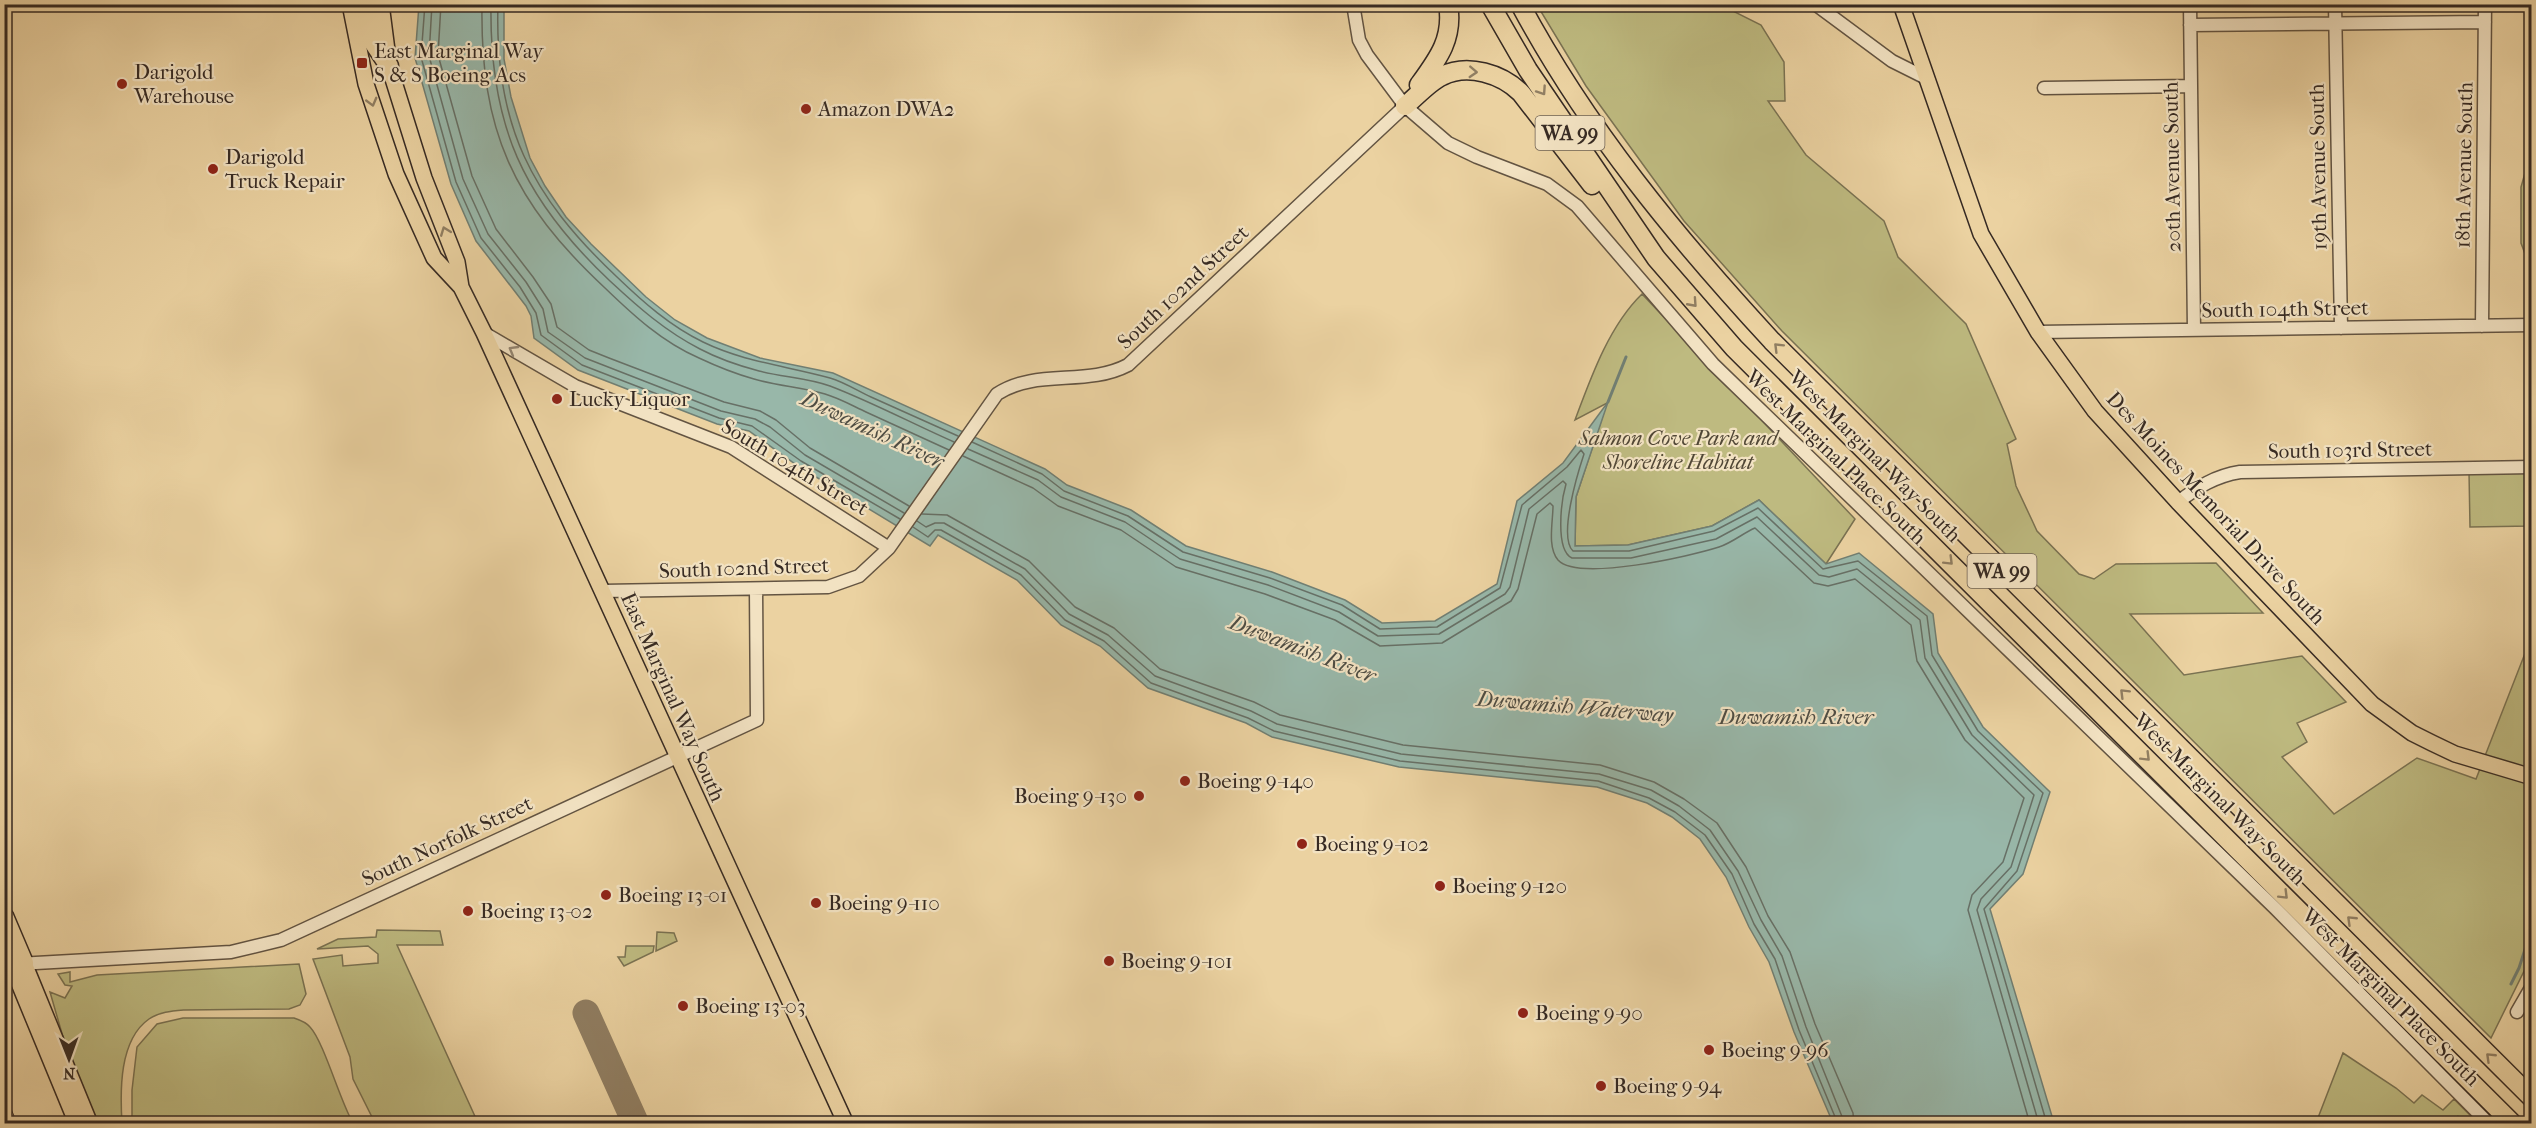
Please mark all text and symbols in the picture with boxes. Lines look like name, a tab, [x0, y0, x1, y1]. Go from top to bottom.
place label: East Marginal Way S & S Boeing Acs	[374, 39, 544, 87]
marker: East Marginal Way S & S Boeing Acs	[355, 56, 369, 70]
place label: Darigold Warehouse	[133, 60, 234, 108]
one-way arrow	[1468, 65, 1477, 78]
marker: Darigold Warehouse	[115, 77, 129, 91]
street label: 20th Avenue South	[2159, 81, 2185, 253]
street label: 18th Avenue South	[2451, 81, 2477, 248]
street label: 19th Avenue South	[2305, 83, 2331, 251]
one-way arrow	[1535, 84, 1546, 95]
one-way arrow	[364, 97, 377, 107]
place label: Amazon DWA2	[817, 97, 955, 121]
marker: Amazon DWA2	[799, 102, 813, 116]
road number: WA 99	[1536, 116, 1604, 150]
place label: Darigold Truck Repair	[225, 145, 345, 193]
marker: Darigold Truck Repair	[206, 162, 220, 176]
street label: South 102nd Street	[1113, 220, 1254, 354]
one-way arrow	[440, 226, 453, 237]
one-way arrow	[1686, 296, 1697, 306]
street label: South 104th Street	[2201, 296, 2369, 322]
one-way arrow	[1774, 344, 1785, 354]
one-way arrow	[509, 345, 519, 357]
street label: West Marginal Place South	[1740, 364, 1931, 550]
street label: West Marginal Way South	[1783, 364, 1966, 547]
water label: Duwamish River	[795, 385, 950, 475]
place label: Lucky Liquor	[569, 387, 690, 411]
street label: Des Moines Memorial Drive South	[2102, 387, 2331, 630]
marker: Lucky Liquor	[550, 392, 564, 406]
street label: South 104th Street	[717, 414, 873, 521]
park label: Salmon Cove Park and Shoreline Habitat	[1578, 426, 1780, 474]
street label: South 103rd Street	[2268, 437, 2433, 463]
street label: South 102nd Street	[659, 553, 830, 583]
one-way arrow	[1941, 553, 1952, 564]
road number: WA 99	[1968, 554, 2036, 588]
street label: East Marginal Way South	[616, 589, 730, 806]
water label: Duwamish River	[1224, 608, 1381, 690]
water label: Duwamish Waterway	[1474, 685, 1675, 729]
one-way arrow	[2120, 690, 2131, 701]
water label: Duwamish River	[1717, 704, 1875, 730]
street label: West Marginal Way South	[2128, 707, 2311, 890]
one-way arrow	[2139, 750, 2150, 761]
place label: Boeing 9-140	[1197, 769, 1314, 793]
marker: Boeing 9-140	[1178, 774, 1192, 788]
place label: Boeing 9-130	[1014, 784, 1127, 808]
marker: Boeing 9-130	[1132, 789, 1146, 803]
street label: South Norfolk Street	[358, 791, 537, 891]
place label: Boeing 9-102	[1314, 832, 1429, 856]
marker: Boeing 9-102	[1295, 837, 1309, 851]
place label: Boeing 9-120	[1452, 874, 1567, 898]
marker: Boeing 9-120	[1433, 879, 1447, 893]
place label: Boeing 13-01	[618, 883, 727, 907]
marker: Boeing 13-01	[599, 888, 613, 902]
one-way arrow	[2278, 888, 2288, 899]
place label: Boeing 9-110	[828, 891, 940, 915]
marker: Boeing 9-110	[809, 896, 823, 910]
place label: Boeing 13-02	[480, 899, 593, 923]
street label: West Marginal Place South	[2296, 902, 2485, 1091]
marker: Boeing 13-02	[461, 904, 475, 918]
one-way arrow	[2347, 916, 2357, 927]
place label: Boeing 9-101	[1121, 949, 1233, 973]
marker: Boeing 9-101	[1102, 954, 1116, 968]
place label: Boeing 13-03	[695, 994, 806, 1018]
marker: Boeing 13-03	[676, 999, 690, 1013]
place label: Boeing 9-90	[1535, 1001, 1643, 1025]
marker: Boeing 9-90	[1516, 1006, 1530, 1020]
north arrow	[39, 1029, 99, 1089]
place label: Boeing 9-96	[1721, 1038, 1829, 1062]
marker: Boeing 9-96	[1702, 1043, 1716, 1057]
one-way arrow	[2486, 1053, 2497, 1064]
text: N	[62, 1064, 75, 1083]
place label: Boeing 9-94	[1613, 1074, 1722, 1098]
marker: Boeing 9-94	[1594, 1079, 1608, 1093]

